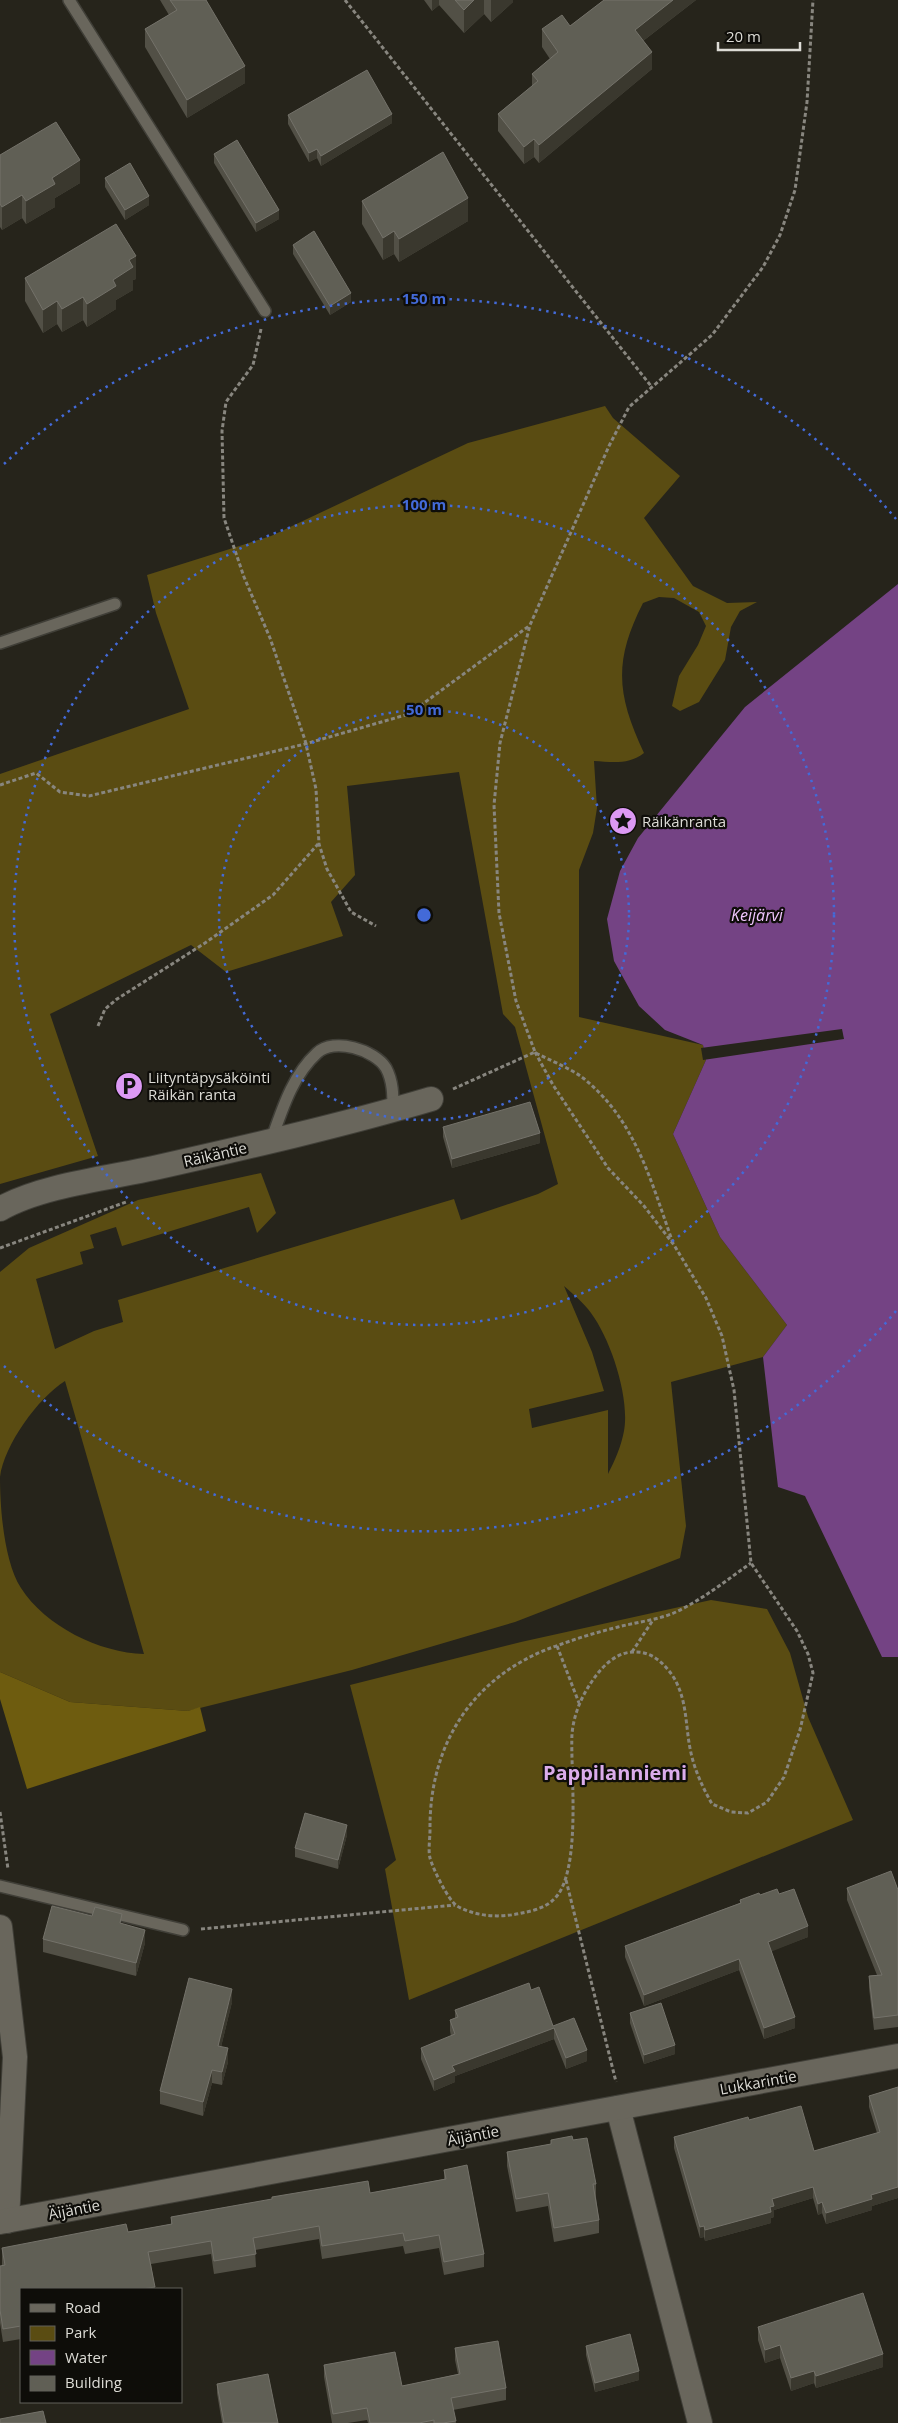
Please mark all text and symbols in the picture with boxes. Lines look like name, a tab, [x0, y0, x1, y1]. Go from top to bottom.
scale bar	[718, 20, 800, 52]
text: 20 m	[726, 26, 761, 46]
text: 150 m	[402, 288, 446, 308]
text: 100 m	[402, 494, 446, 514]
text: 50 m	[406, 699, 442, 719]
place icon: Räikänranta	[608, 806, 638, 836]
place label: Räikänranta	[642, 811, 726, 831]
water label: Keijärvi	[731, 904, 784, 926]
centre of rings	[415, 906, 433, 924]
place label: Liityntäpysäköinti Räikän ranta	[148, 1067, 270, 1104]
parking icon: Liityntäpysäköinti Räikän ranta	[114, 1071, 144, 1101]
street label: Räikäntie	[181, 1137, 249, 1171]
district label: Pappilanniemi	[543, 1759, 687, 1786]
street label: Lukkarintie	[718, 2065, 798, 2099]
street label: Äijäntie	[445, 2120, 501, 2150]
street label: Äijäntie	[46, 2194, 102, 2224]
legend	[20, 2288, 182, 2403]
text: Road	[65, 2297, 101, 2317]
text: Park	[65, 2322, 96, 2342]
text: Water	[65, 2347, 107, 2367]
text: Building	[65, 2372, 122, 2392]

